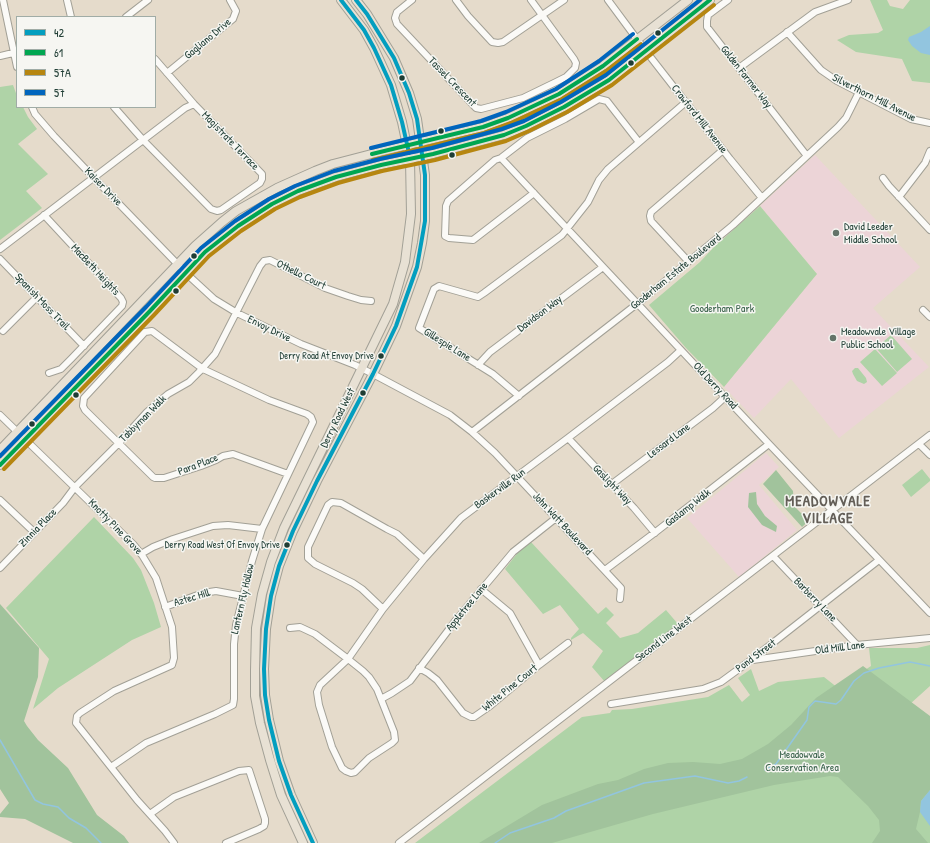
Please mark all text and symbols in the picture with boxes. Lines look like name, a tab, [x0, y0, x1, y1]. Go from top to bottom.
legend	[16, 16, 156, 108]
street label: Gagliano Drive	[182, 16, 234, 62]
text: 42	[54, 24, 64, 41]
unlabelled marker	[653, 28, 663, 38]
street label: Golden Farmer Way	[717, 43, 775, 111]
text: 61	[54, 44, 63, 61]
street label: Tassel Crescent	[425, 54, 479, 110]
unlabelled marker	[626, 58, 636, 68]
text: 57A	[54, 64, 71, 81]
street label: Silverthorn Mill Avenue	[830, 71, 918, 125]
unlabelled marker	[397, 73, 407, 83]
street label: Crawford Mill Avenue	[668, 82, 730, 156]
text: 57	[54, 84, 65, 101]
street label: Magistrate Terrace	[199, 109, 261, 173]
unlabelled marker	[436, 126, 446, 136]
unlabelled marker	[447, 150, 457, 160]
street label: Kaiser Drive	[81, 165, 125, 209]
place label: David Leeder Middle School	[844, 220, 897, 246]
marker: David Leeder Middle School	[831, 228, 841, 238]
street label: Gooderham Estate Boulevard	[628, 231, 724, 313]
street label: MacBeth Heights	[68, 242, 122, 298]
unlabelled marker	[189, 251, 199, 261]
street label: Othello Court	[274, 257, 328, 293]
street label: Spanish Moss Trail	[12, 271, 72, 333]
unlabelled marker	[171, 286, 181, 296]
street label: Davidson Way	[515, 293, 565, 335]
park label: Gooderham Park	[690, 302, 754, 316]
street label: Envoy Drive	[245, 313, 293, 345]
street label: Gillespie Lane	[421, 325, 473, 365]
place label: Meadowvale Village Public School	[841, 325, 916, 351]
marker: Meadowvale Village Public School	[828, 333, 838, 343]
place label: Derry Road At Envoy Drive	[279, 350, 374, 362]
marker: Derry Road At Envoy Drive	[376, 351, 386, 361]
street label: Old Derry Road	[690, 360, 740, 412]
street label: Derry Road West	[318, 386, 358, 450]
unlabelled marker	[358, 388, 368, 398]
unlabelled marker	[71, 390, 81, 400]
street label: Tabbyman Walk	[117, 393, 169, 445]
unlabelled marker	[27, 419, 37, 429]
street label: Lessard Lane	[645, 421, 693, 461]
street label: Para Place	[176, 451, 220, 479]
street label: Gaslight Way	[590, 462, 634, 508]
street label: Baskerville Run	[472, 466, 528, 512]
street label: Gaslamp Walk	[663, 486, 713, 530]
street label: John Watt Boulevard	[530, 490, 594, 558]
district label: MEADOWVALE VILLAGE	[785, 493, 871, 528]
street label: Knotty Pine Grove	[85, 496, 145, 558]
street label: Zinnia Place	[16, 506, 60, 550]
place label: Derry Road West Of Envoy Drive	[165, 539, 280, 551]
marker: Derry Road West Of Envoy Drive	[282, 540, 292, 550]
street label: Lantern Fly Hollow	[229, 563, 257, 635]
street label: Barberry Lane	[791, 575, 839, 625]
street label: Appletree Lane	[443, 580, 491, 634]
street label: Aztec Hill	[172, 586, 212, 610]
street label: Second Line West	[633, 613, 695, 665]
street label: Pond Street	[733, 637, 779, 675]
street label: Old Mill Lane	[814, 638, 866, 658]
street label: White Pine Court	[480, 662, 540, 714]
park label: Meadowvale Conservation Area	[765, 748, 839, 774]

